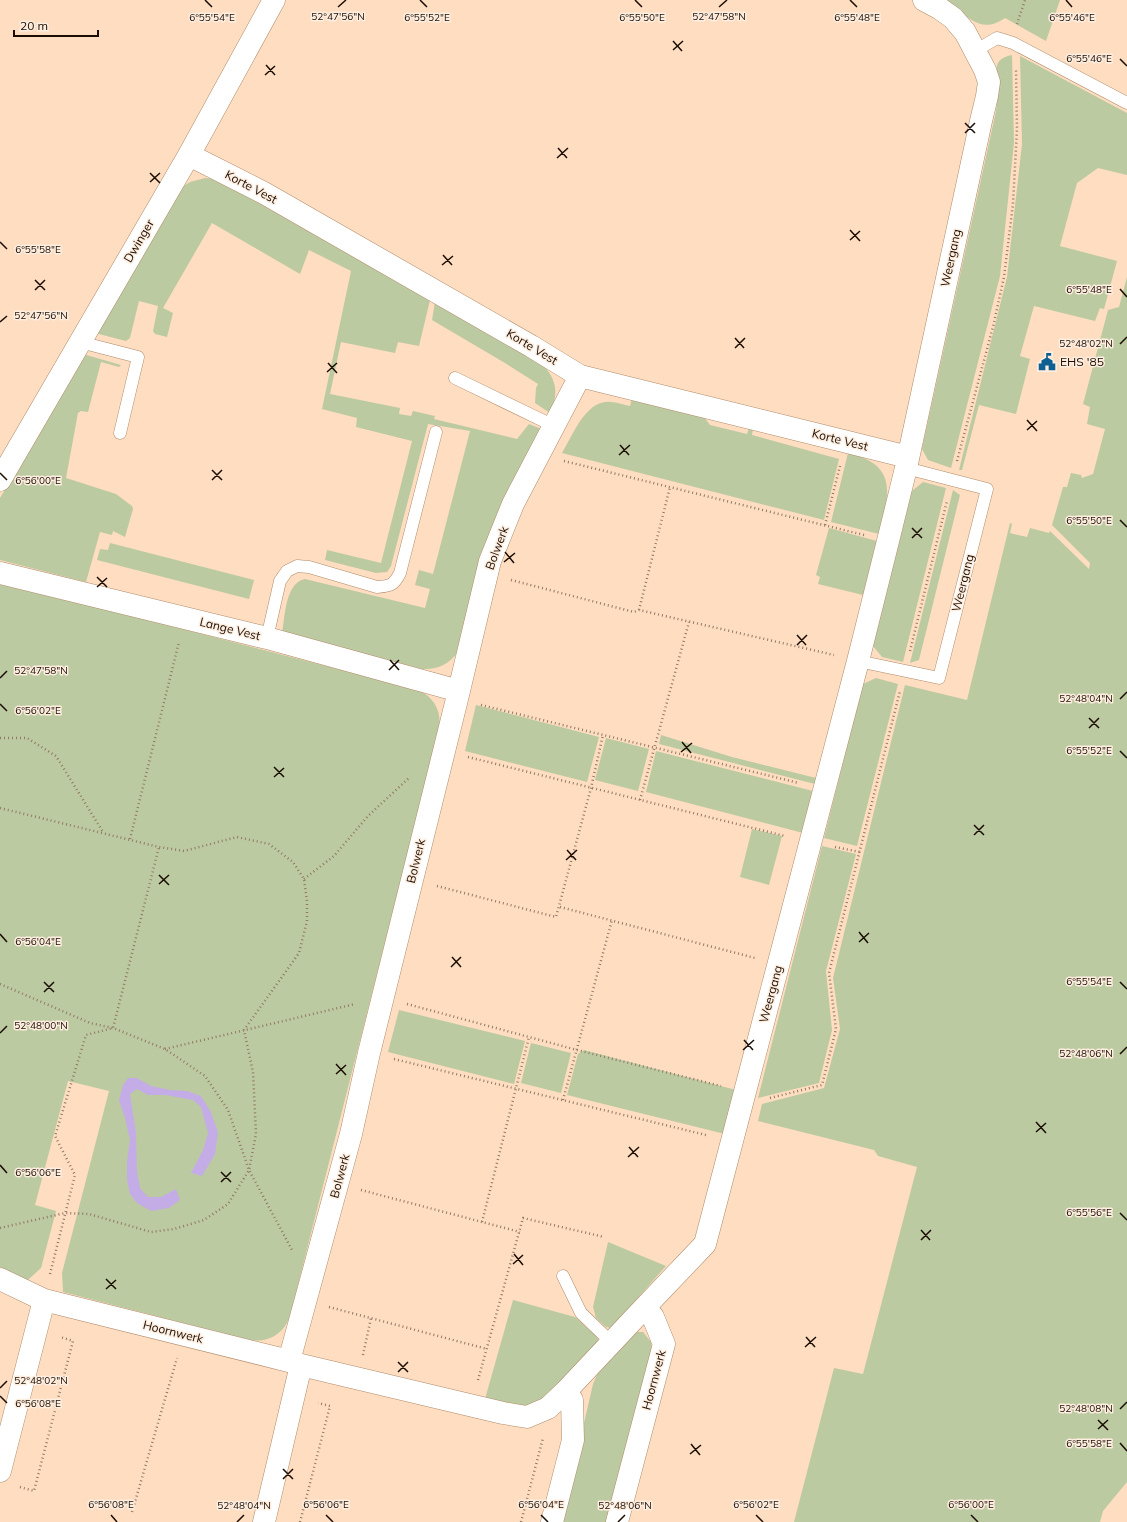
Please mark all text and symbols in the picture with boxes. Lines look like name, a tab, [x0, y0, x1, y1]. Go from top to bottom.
text: 52°47'56"N	[311, 10, 365, 23]
text: 52°47'58"N	[692, 10, 746, 23]
text: 6°55'54"E	[189, 11, 235, 24]
text: 6°55'52"E	[404, 11, 450, 24]
text: 6°55'50"E	[619, 11, 665, 24]
text: 6°55'48"E	[834, 11, 880, 24]
text: 6°55'46"E	[1049, 11, 1095, 24]
scale bar	[14, 12, 98, 38]
text: 20 m	[20, 18, 48, 33]
text: 6°55'46"E	[1066, 52, 1112, 65]
street label: Korte Vest	[223, 167, 280, 207]
street label: Dwinger	[120, 216, 157, 265]
street label: Weergang	[937, 228, 964, 288]
text: 6°55'58"E	[15, 243, 61, 256]
text: 6°55'48"E	[1066, 283, 1112, 296]
text: 52°47'56"N	[14, 309, 68, 322]
street label: Korte Vest	[504, 325, 561, 368]
text: 52°48'02"N	[1059, 337, 1113, 350]
public building icon: EHS '85	[1037, 352, 1057, 372]
place label: EHS '85	[1060, 354, 1104, 369]
street label: Korte Vest	[811, 425, 870, 454]
text: 6°56'00"E	[15, 474, 61, 487]
text: 6°55'50"E	[1066, 514, 1112, 527]
street label: Bolwerk	[482, 523, 512, 572]
street label: Weergang	[948, 553, 977, 613]
street label: Lange Vest	[198, 614, 262, 643]
text: 52°47'58"N	[14, 664, 68, 677]
text: 52°48'04"N	[1059, 692, 1113, 705]
text: 6°56'02"E	[15, 704, 61, 717]
text: 6°55'52"E	[1066, 744, 1112, 757]
street label: Bolwerk	[403, 836, 428, 885]
text: 6°56'04"E	[15, 935, 61, 948]
street label: Weergang	[756, 964, 785, 1024]
text: 6°55'54"E	[1066, 975, 1112, 988]
text: 52°48'00"N	[14, 1019, 68, 1032]
text: 52°48'06"N	[1059, 1047, 1113, 1060]
street label: Bolwerk	[326, 1151, 353, 1200]
text: 6°56'06"E	[15, 1166, 61, 1179]
text: 6°55'56"E	[1066, 1206, 1112, 1219]
street label: Hoornwerk	[141, 1317, 206, 1346]
street label: Hoornwerk	[638, 1347, 669, 1412]
text: 52°48'02"N	[14, 1374, 68, 1387]
text: 6°56'08"E	[15, 1397, 61, 1410]
text: 52°48'08"N	[1059, 1402, 1113, 1415]
text: 6°55'58"E	[1066, 1437, 1112, 1450]
text: 6°56'08"E	[88, 1498, 134, 1511]
text: 6°56'06"E	[303, 1498, 349, 1511]
text: 6°56'04"E	[518, 1498, 564, 1511]
text: 6°56'02"E	[733, 1498, 779, 1511]
text: 6°56'00"E	[948, 1498, 994, 1511]
text: 52°48'04"N	[217, 1499, 271, 1512]
text: 52°48'06"N	[598, 1499, 652, 1512]

